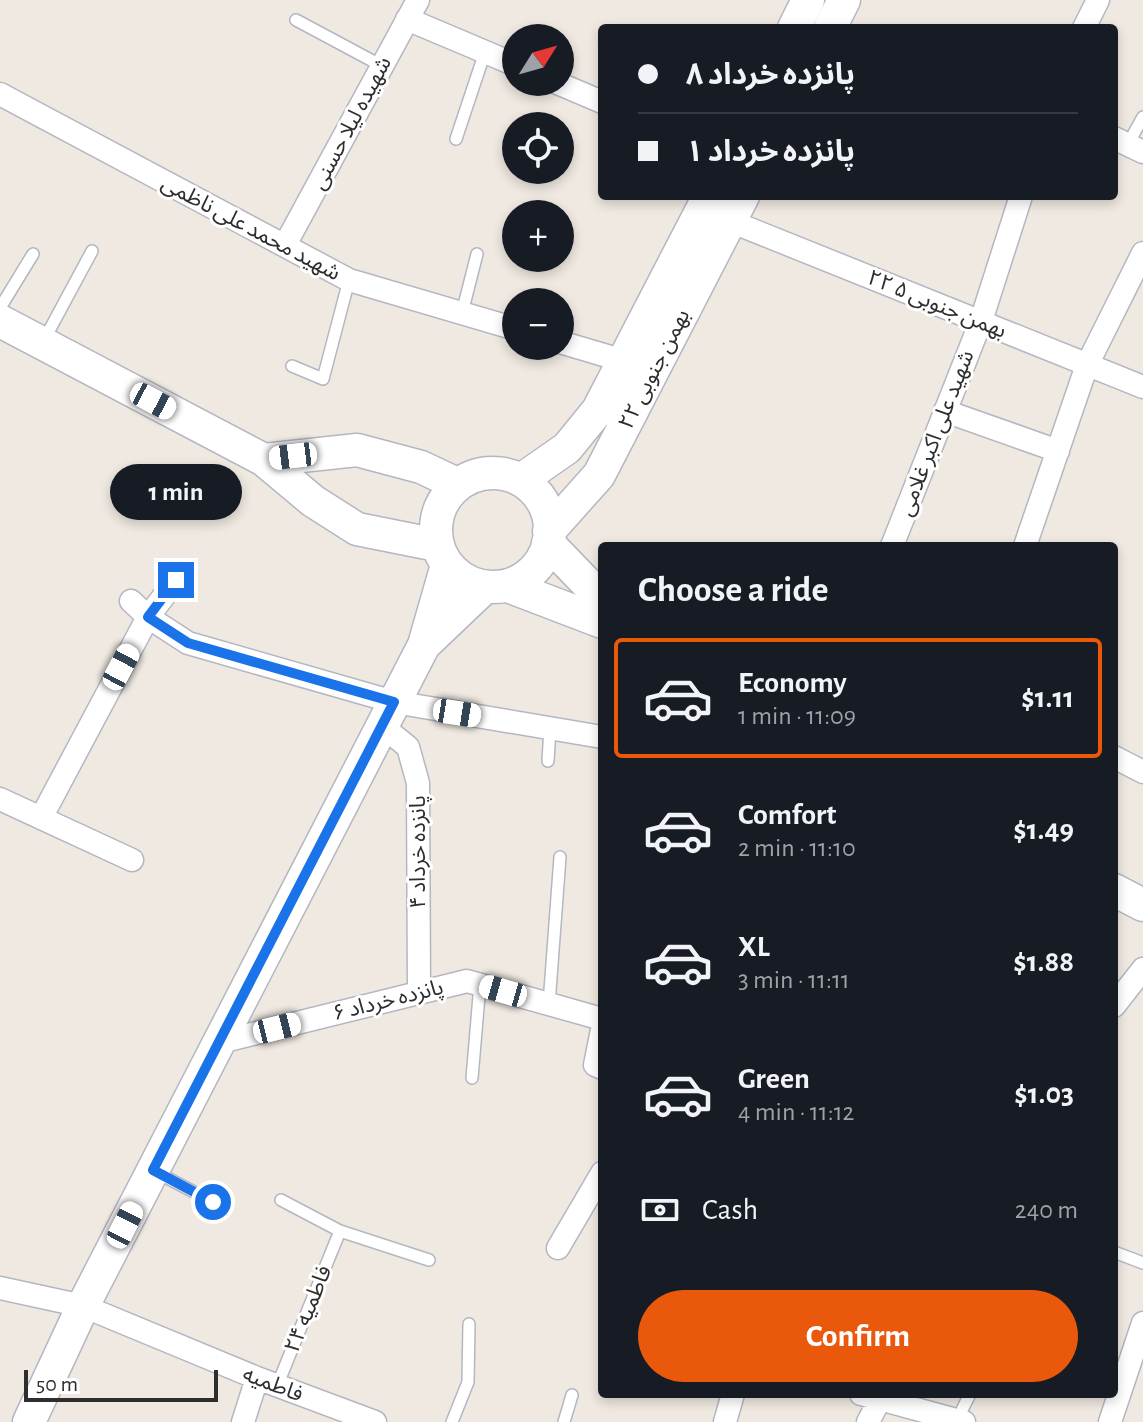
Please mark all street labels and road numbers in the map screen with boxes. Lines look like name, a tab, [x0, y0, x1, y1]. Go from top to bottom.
street label: شهیده لیلا حسنی	[307, 53, 396, 194]
street label: شهید محمد علی ناظمی	[157, 172, 344, 285]
street label: ۲۲ بهمن جنوبی ۵	[864, 266, 1010, 343]
street label: ۲۲ بهمن جنوبی	[614, 306, 694, 433]
street label: شهید علی اکبر غلامی	[894, 347, 979, 519]
street label: پانزده خرداد ۴	[407, 795, 432, 909]
street label: پانزده خرداد ۶	[330, 976, 446, 1027]
street label: فاطمیه ۲۴	[281, 1262, 335, 1356]
street label: فاطمیه	[240, 1362, 306, 1406]

